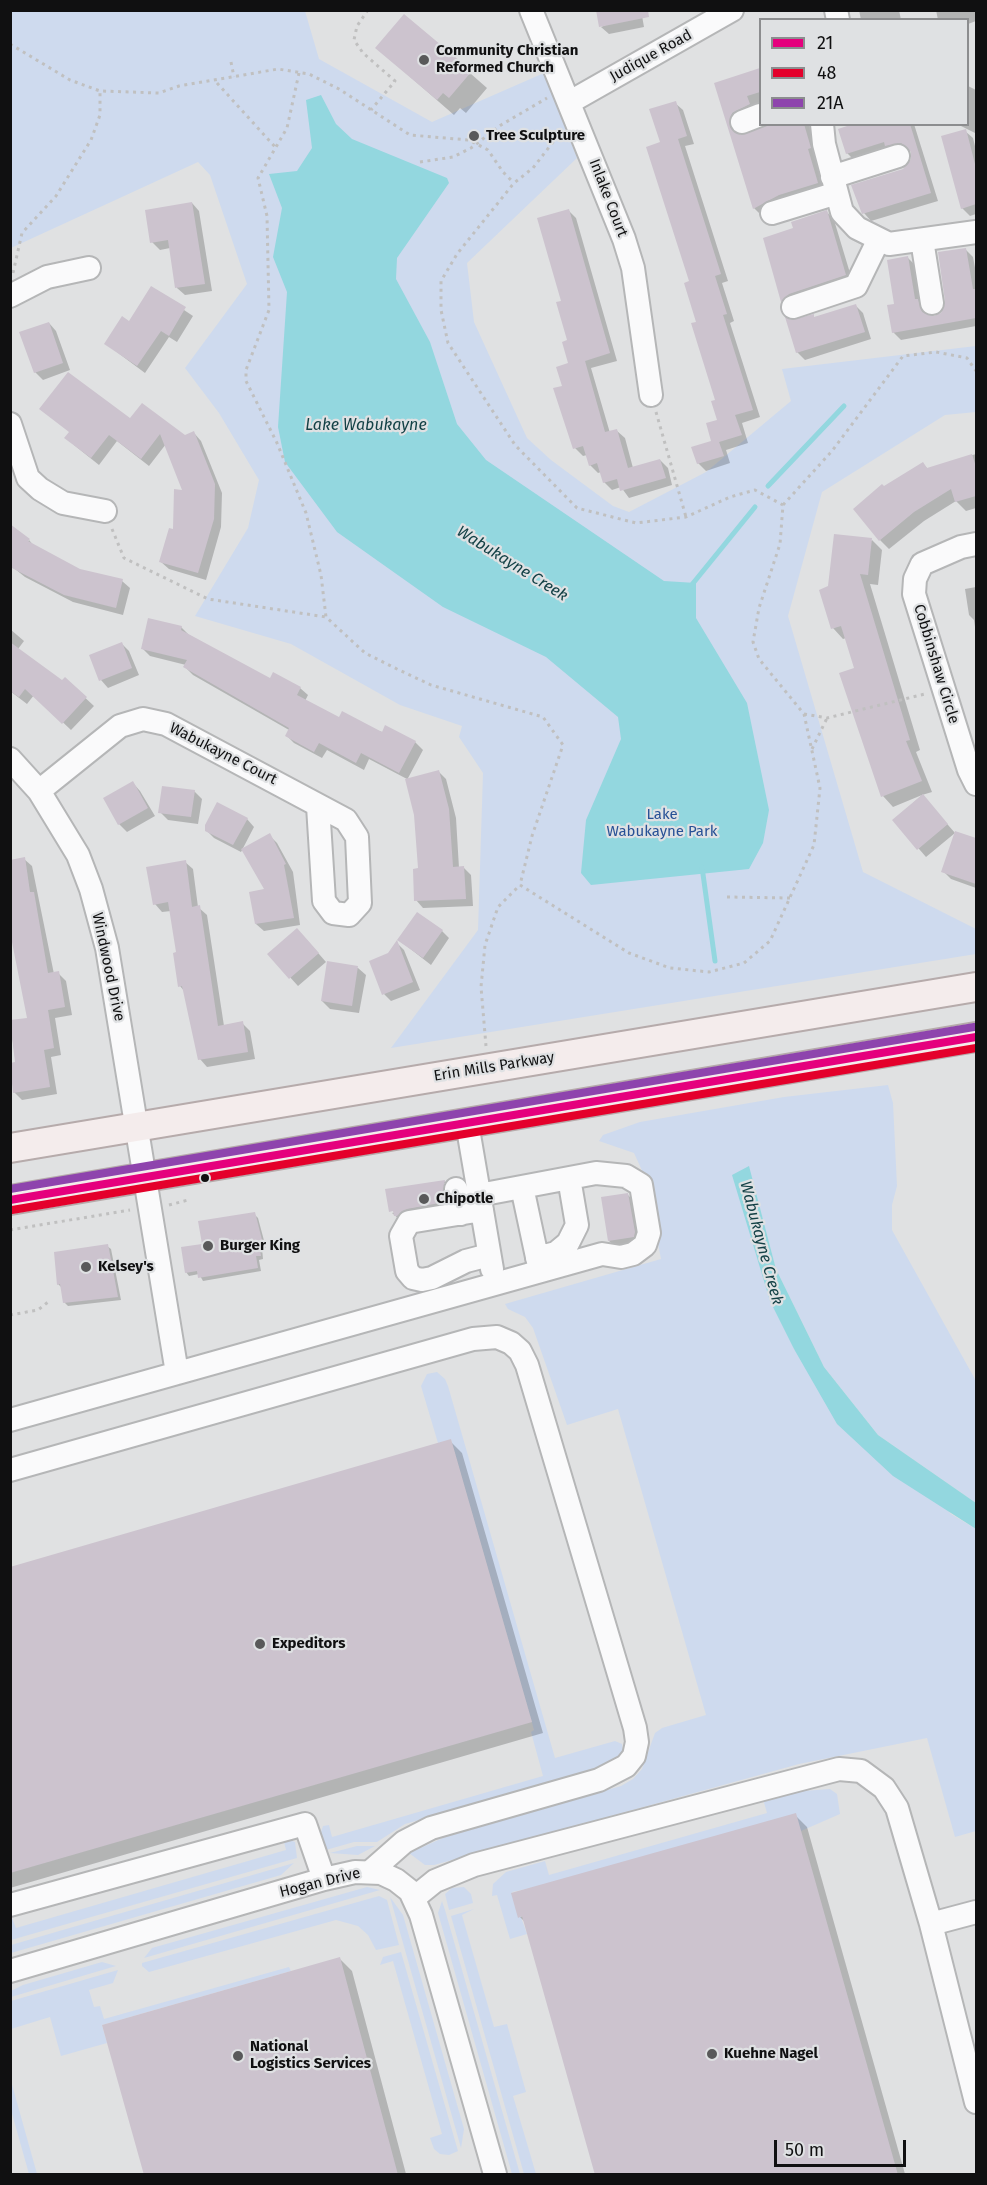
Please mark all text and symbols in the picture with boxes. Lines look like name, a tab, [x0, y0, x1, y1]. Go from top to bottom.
legend	[759, 18, 969, 126]
street label: Judique Road	[607, 26, 695, 86]
text: 21	[817, 32, 833, 54]
place label: Community Christian Reformed Church	[436, 42, 578, 77]
marker: Community Christian Reformed Church	[417, 53, 431, 67]
text: 48	[817, 62, 837, 84]
text: 21A	[817, 92, 844, 114]
place label: Tree Sculpture	[486, 127, 585, 145]
marker: Tree Sculpture	[467, 129, 481, 143]
street label: Inlake Court	[585, 156, 631, 240]
water label: Lake Wabukayne	[305, 416, 427, 436]
water label: Wabukayne Creek	[453, 522, 571, 606]
street label: Cobbinshaw Circle	[909, 602, 963, 726]
street label: Wabukayne Court	[166, 719, 280, 789]
park label: Lake Wabukayne Park	[607, 806, 717, 841]
street label: Windwood Drive	[88, 911, 128, 1023]
street label: Erin Mills Parkway	[432, 1049, 556, 1085]
unlabelled marker	[199, 1172, 211, 1184]
water label: Wabukayne Creek	[735, 1179, 787, 1307]
place label: Chipotle	[436, 1190, 493, 1208]
marker: Chipotle	[417, 1192, 431, 1206]
place label: Burger King	[220, 1237, 300, 1255]
marker: Burger King	[201, 1239, 215, 1253]
place label: Kelsey's	[98, 1258, 154, 1276]
marker: Kelsey's	[79, 1260, 93, 1274]
place label: Expeditors	[272, 1635, 345, 1653]
marker: Expeditors	[253, 1637, 267, 1651]
street label: Hogan Drive	[278, 1864, 362, 1902]
place label: National Logistics Services	[250, 2038, 371, 2073]
place label: Kuehne Nagel	[724, 2045, 818, 2063]
marker: Kuehne Nagel	[705, 2047, 719, 2061]
marker: National Logistics Services	[231, 2049, 245, 2063]
scale bar	[777, 2128, 909, 2166]
text: 50 m	[785, 2139, 824, 2161]

